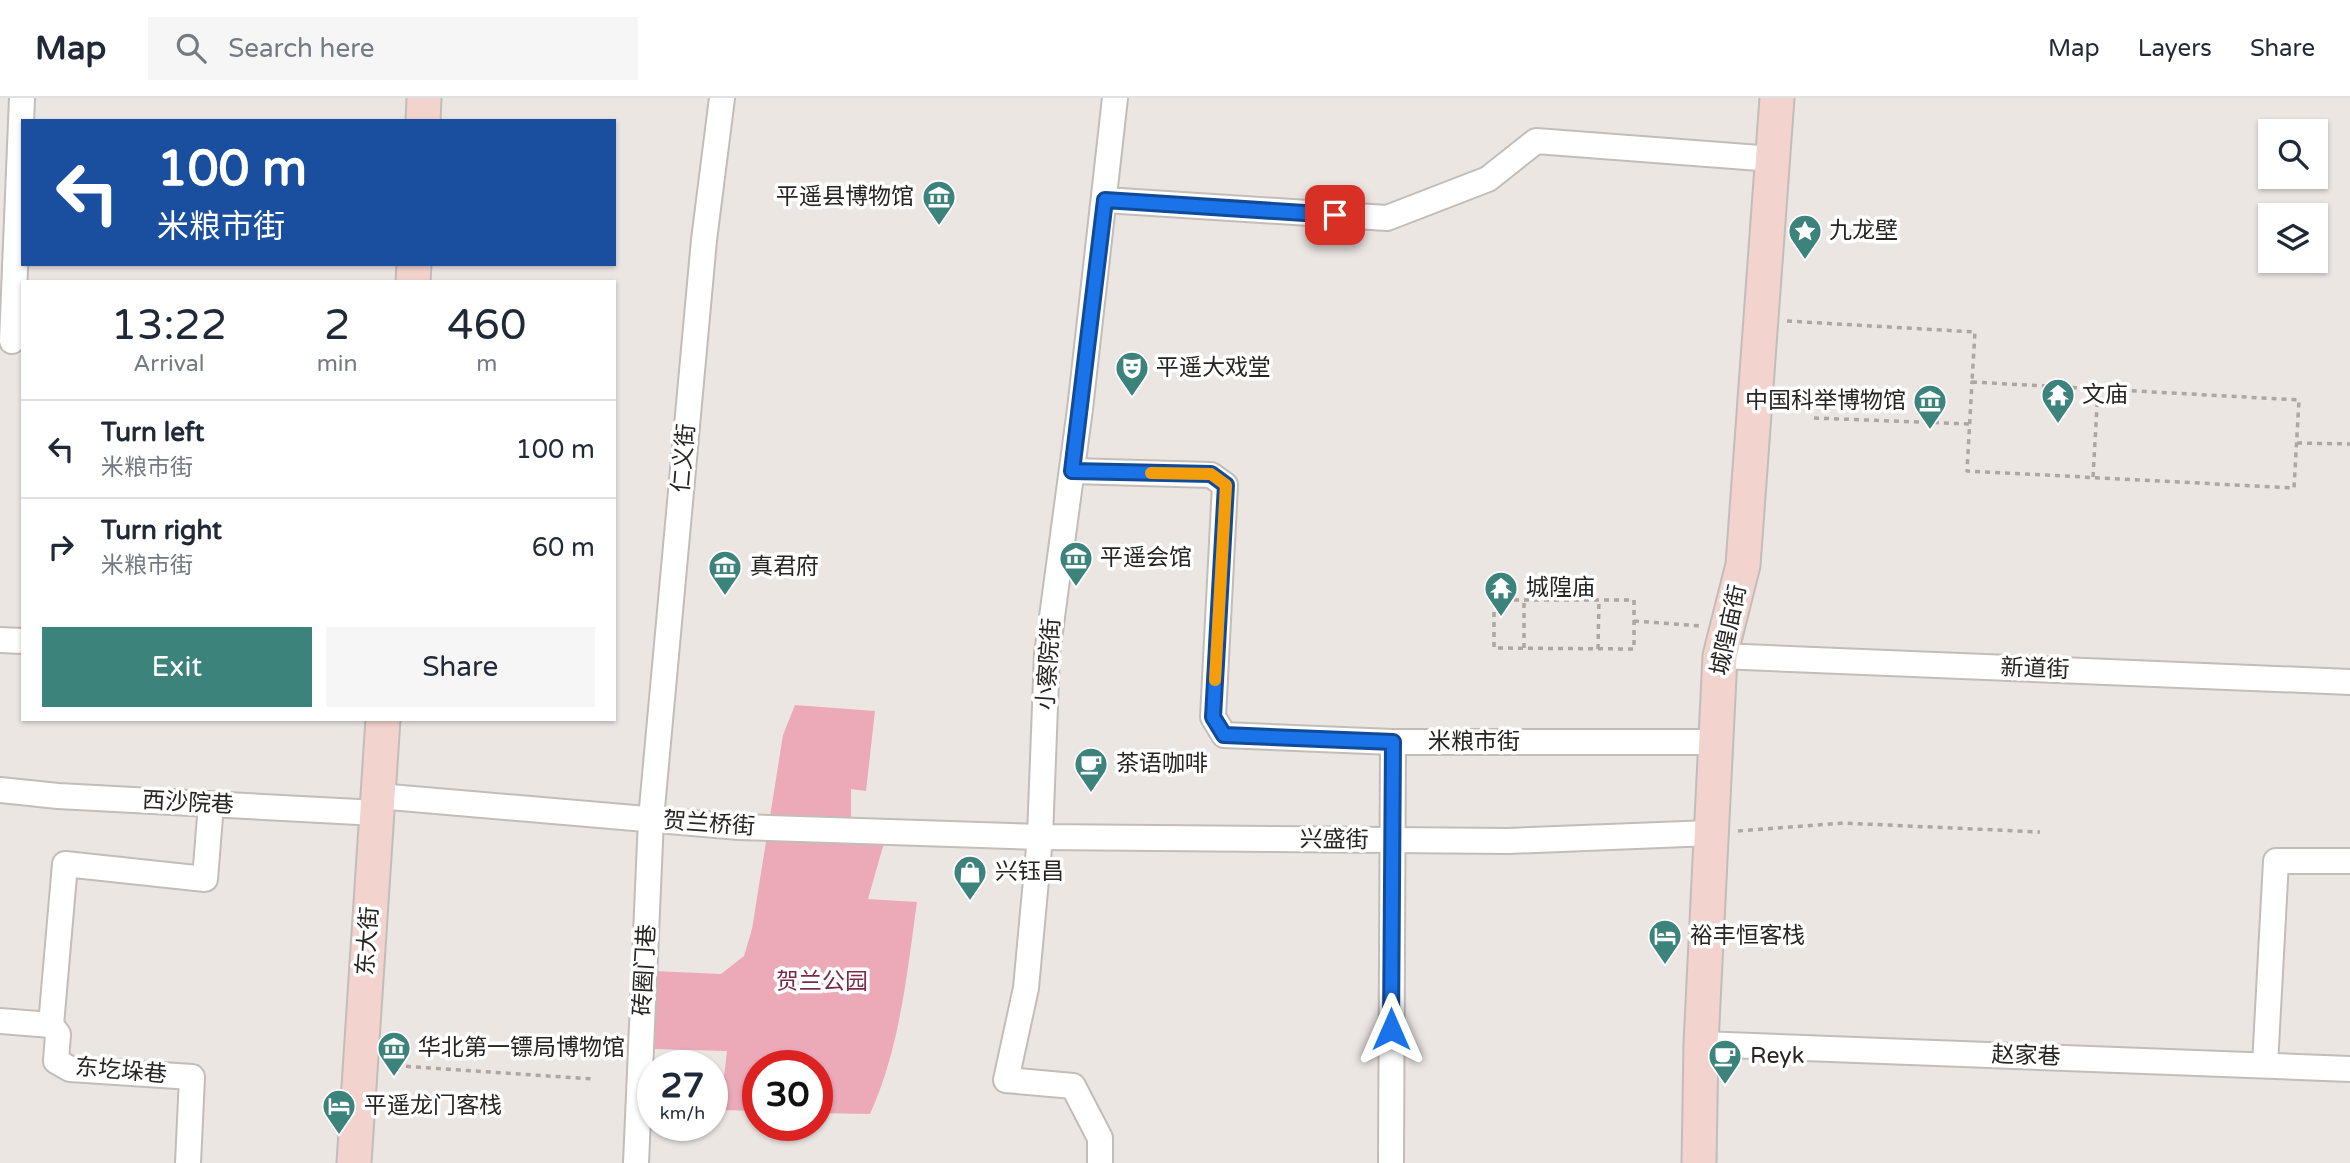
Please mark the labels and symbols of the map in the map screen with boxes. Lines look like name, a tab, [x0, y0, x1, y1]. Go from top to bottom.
museum icon: 平遥县博物馆	[920, 178, 958, 227]
place label: 平遥县博物馆	[776, 183, 914, 211]
pin	[1305, 185, 1365, 245]
place icon: 九龙壁	[1786, 212, 1824, 261]
place label: 九龙壁	[1829, 217, 1898, 245]
theatre icon: 平遥大戏堂	[1113, 349, 1151, 398]
place label: 平遥大戏堂	[1156, 354, 1271, 382]
temple icon: 文庙	[2039, 376, 2077, 425]
place label: 文庙	[2082, 381, 2128, 409]
museum icon: 中国科举博物馆	[1911, 382, 1949, 431]
place label: 中国科举博物馆	[1745, 387, 1906, 415]
street label: 仁义街	[667, 422, 701, 494]
museum icon: 平遥会馆	[1057, 539, 1095, 588]
place label: 平遥会馆	[1100, 544, 1192, 572]
museum icon: 真君府	[706, 548, 744, 597]
place label: 真君府	[750, 553, 819, 581]
temple icon: 城隍庙	[1482, 569, 1520, 618]
place label: 城隍庙	[1526, 574, 1595, 602]
street label: 城隍庙街	[1706, 582, 1752, 678]
street label: 小察院街	[1032, 617, 1066, 711]
street label: 新道街	[2000, 654, 2070, 684]
street label: 米粮市街	[1428, 728, 1520, 756]
cafe icon: 茶语咖啡	[1072, 745, 1110, 794]
place label: 茶语咖啡	[1116, 750, 1208, 778]
street label: 西沙院巷	[141, 787, 235, 819]
street label: 贺兰桥街	[662, 807, 756, 841]
street label: 兴盛街	[1299, 825, 1369, 855]
shop icon: 兴钰昌	[951, 853, 989, 902]
place label: 兴钰昌	[995, 858, 1064, 886]
street label: 东大街	[352, 906, 384, 976]
hotel icon: 裕丰恒客栈	[1646, 917, 1684, 966]
place label: 裕丰恒客栈	[1690, 922, 1805, 950]
street label: 砖圈门巷	[629, 923, 661, 1017]
park label: 贺兰公园	[776, 968, 868, 996]
position arrow	[1354, 992, 1428, 1066]
museum icon: 华北第一镖局博物馆	[375, 1029, 413, 1078]
place label: 华北第一镖局博物馆	[418, 1034, 625, 1062]
cafe icon: Reyk	[1706, 1037, 1744, 1086]
street label: 赵家巷	[1991, 1041, 2061, 1071]
place label: Reyk	[1750, 1042, 1804, 1070]
speed limit sign: 30	[742, 1050, 833, 1141]
street label: 东圪垛巷	[74, 1053, 168, 1089]
hotel icon: 平遥龙门客栈	[320, 1087, 358, 1136]
place label: 平遥龙门客栈	[364, 1092, 502, 1120]

